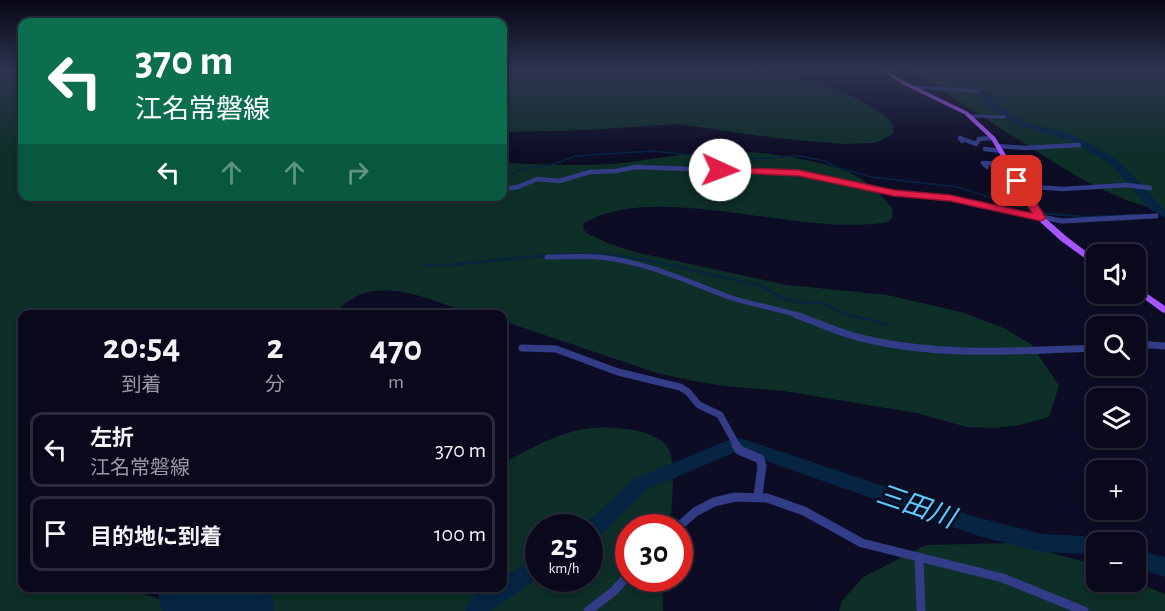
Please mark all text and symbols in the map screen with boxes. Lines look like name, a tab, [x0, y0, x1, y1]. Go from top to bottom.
text: 370 m	[135, 40, 233, 82]
icon: left	[36, 42, 114, 120]
text: 江名常磐線	[135, 96, 270, 123]
position arrow	[688, 138, 752, 202]
pin	[991, 155, 1042, 206]
icon: left	[152, 156, 185, 189]
icon: ahead	[215, 156, 248, 189]
icon: ahead	[278, 156, 311, 189]
icon: right	[341, 156, 374, 189]
icon: arrive	[1000, 164, 1033, 197]
map controls	[1086, 244, 1146, 592]
button: sound	[1086, 244, 1146, 304]
button: search	[1086, 316, 1146, 376]
text: 20:54	[103, 329, 180, 365]
text: 2	[267, 329, 284, 365]
text: 470	[370, 331, 422, 367]
text: m	[388, 372, 404, 392]
text: 到着	[122, 375, 162, 395]
text: 分	[265, 375, 285, 395]
button: layers	[1086, 388, 1146, 448]
text: 左折	[90, 427, 134, 449]
icon: left	[39, 433, 72, 466]
text: 370 m	[435, 439, 486, 461]
text: 江名常磐線	[90, 458, 190, 478]
button: +	[1086, 460, 1146, 520]
water label: 三田川	[873, 481, 961, 533]
speed limit sign: 30	[615, 514, 693, 592]
icon: arrive	[39, 517, 72, 550]
text: 100 m	[434, 523, 486, 545]
text: 目的地に到着	[90, 526, 222, 548]
text: 25	[550, 531, 578, 561]
button: −	[1086, 532, 1146, 592]
text: km/h	[549, 561, 579, 576]

